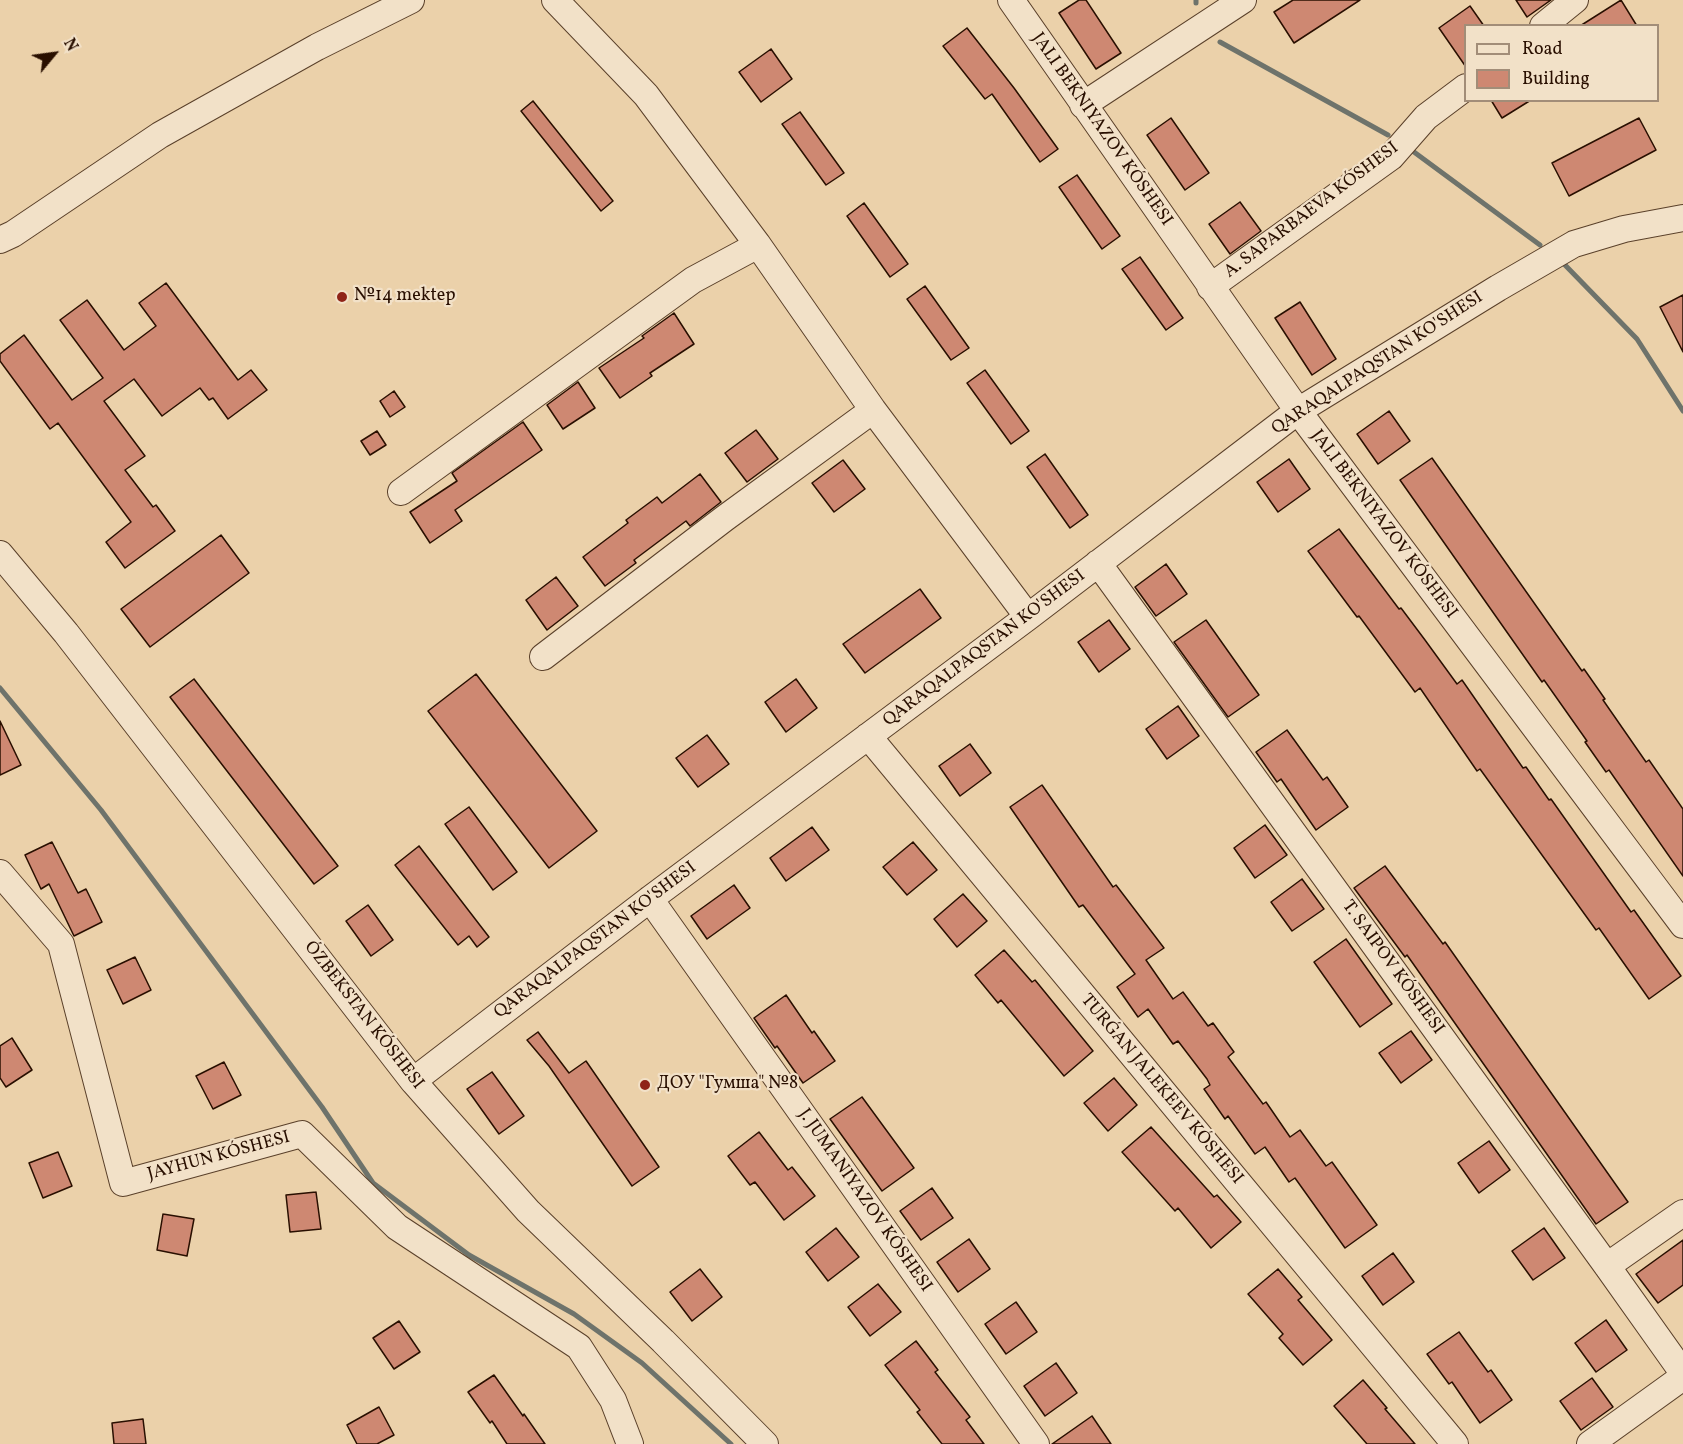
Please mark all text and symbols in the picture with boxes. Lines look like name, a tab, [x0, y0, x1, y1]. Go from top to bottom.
north arrow	[24, 24, 84, 84]
legend	[1464, 24, 1659, 102]
street label: JALI BEKNIYAZOV KÓSHESI	[1026, 29, 1176, 231]
text: N	[57, 35, 82, 56]
text: Road	[1522, 37, 1563, 62]
text: Building	[1522, 67, 1590, 92]
street label: A. SAPARBAEVA KÓSHESI	[1220, 138, 1404, 284]
place label: №14 mektep	[354, 286, 456, 308]
street label: QARAQALPAQSTAN KO'SHESI	[1268, 288, 1488, 440]
marker: №14 mektep	[335, 290, 349, 304]
street label: JALI BEKNIYAZOV KÓSHESI	[1305, 426, 1461, 624]
street label: QARAQALPAQSTAN KO'SHESI	[880, 566, 1090, 732]
street label: QARAQALPAQSTAN KO'SHESI	[491, 858, 701, 1024]
street label: T. SAIPOV KÓSHESI	[1336, 897, 1448, 1039]
street label: ÓZBEKSTAN KÓSHESI	[298, 938, 428, 1094]
street label: TURǴAN JALEKEEV KÓSHESI	[1075, 991, 1247, 1189]
place label: ДОУ "Гумша" №8	[657, 1074, 798, 1096]
marker: ДОУ "Гумша" №8	[638, 1078, 652, 1092]
street label: J. JUMANIYAZOV KÓSHESI	[792, 1105, 936, 1297]
street label: JAYHUN KÓSHESI	[145, 1128, 293, 1186]

